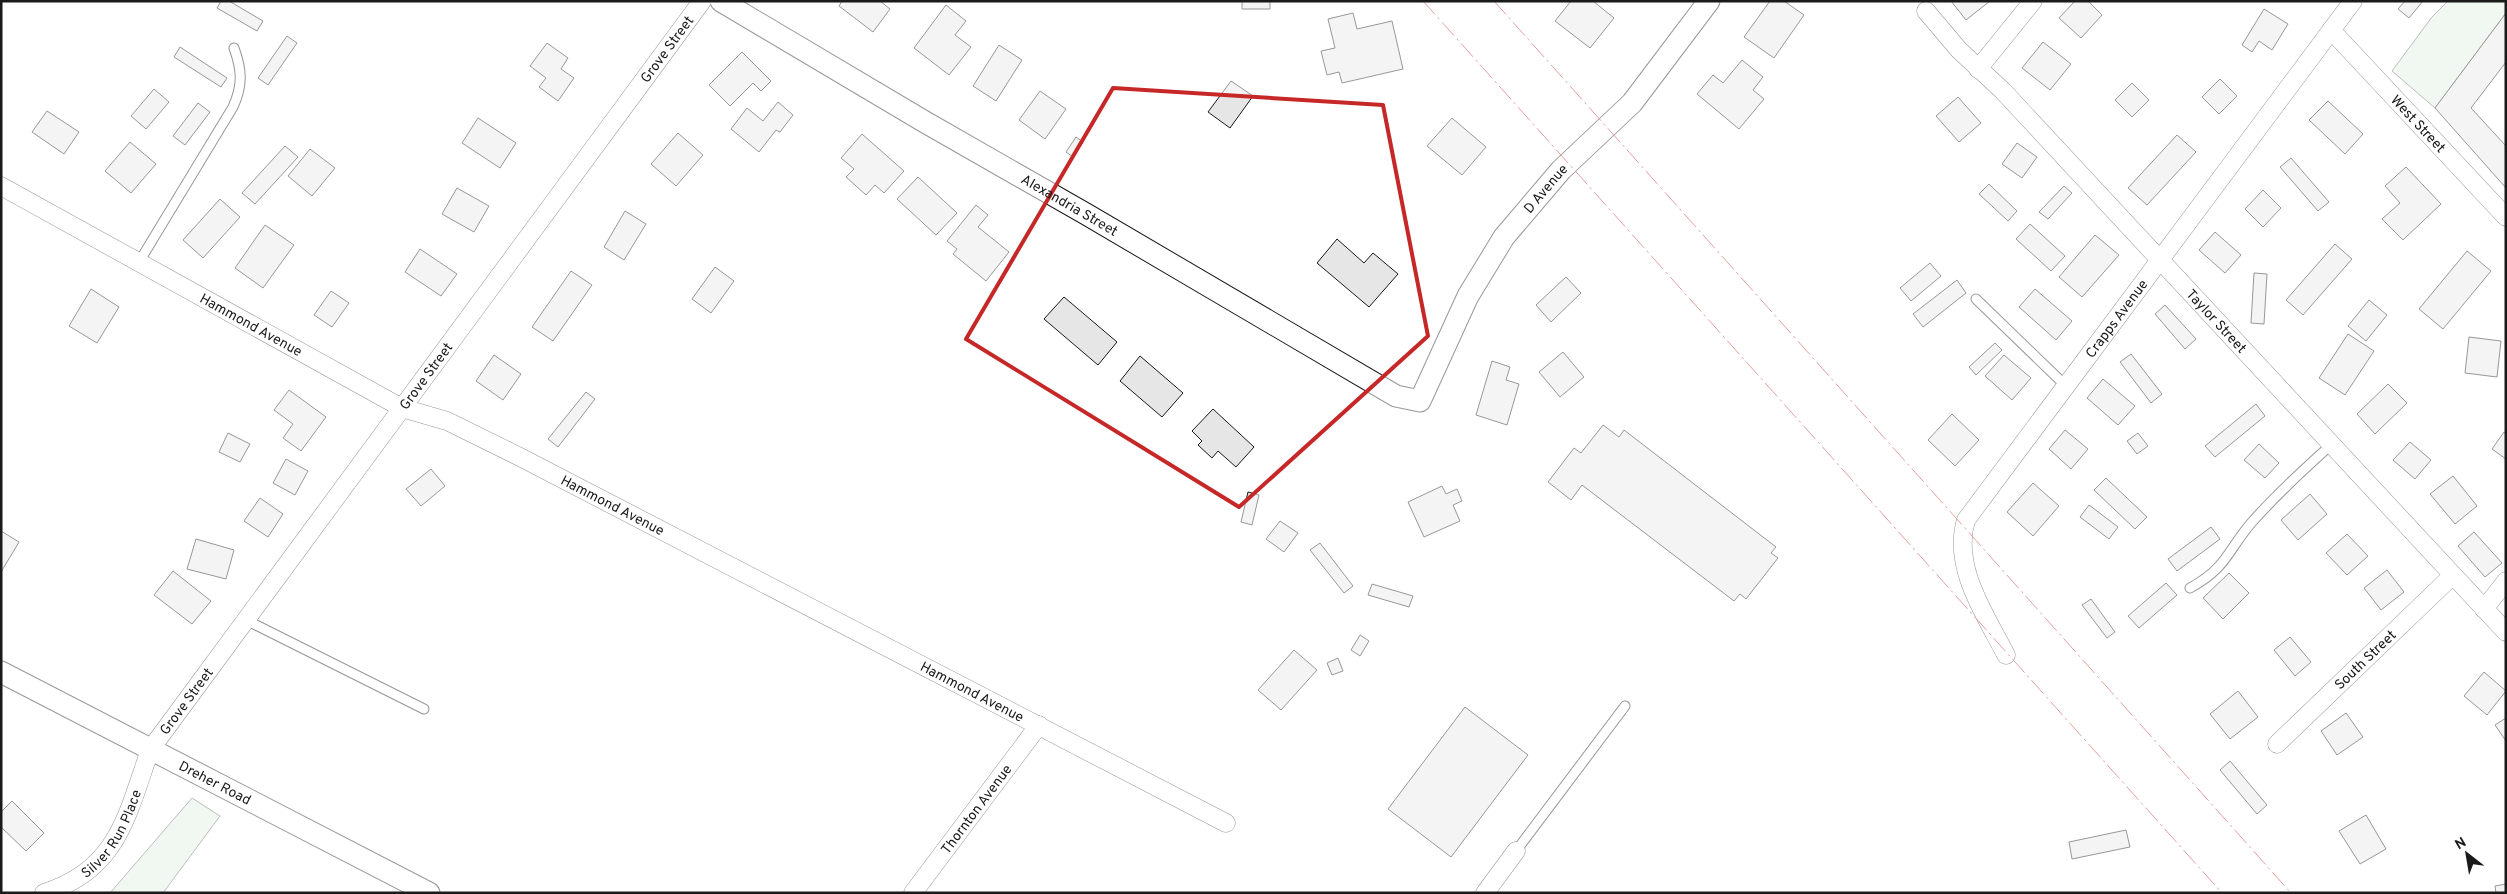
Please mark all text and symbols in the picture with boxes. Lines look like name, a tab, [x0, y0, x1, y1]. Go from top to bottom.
street label: Grove Street	[638, 13, 698, 87]
street label: West Street	[2386, 92, 2448, 157]
street label: D Avenue	[1521, 161, 1572, 217]
street label: Alexandria Street	[1018, 172, 1120, 241]
street label: Crapps Avenue	[2083, 277, 2152, 362]
street label: Taylor Street	[2182, 286, 2249, 357]
street label: Hammond Avenue	[196, 291, 305, 361]
street label: Grove Street	[397, 340, 457, 414]
street label: Hammond Avenue	[557, 473, 667, 540]
street label: South Street	[2332, 627, 2400, 694]
street label: Hammond Avenue	[917, 659, 1026, 727]
street label: Grove Street	[157, 665, 218, 739]
street label: Dreher Road	[175, 758, 254, 810]
street label: Thornton Avenue	[938, 762, 1016, 858]
street label: Silver Run Place	[78, 788, 146, 883]
north arrow	[2442, 829, 2492, 879]
text: N	[2452, 834, 2470, 854]

